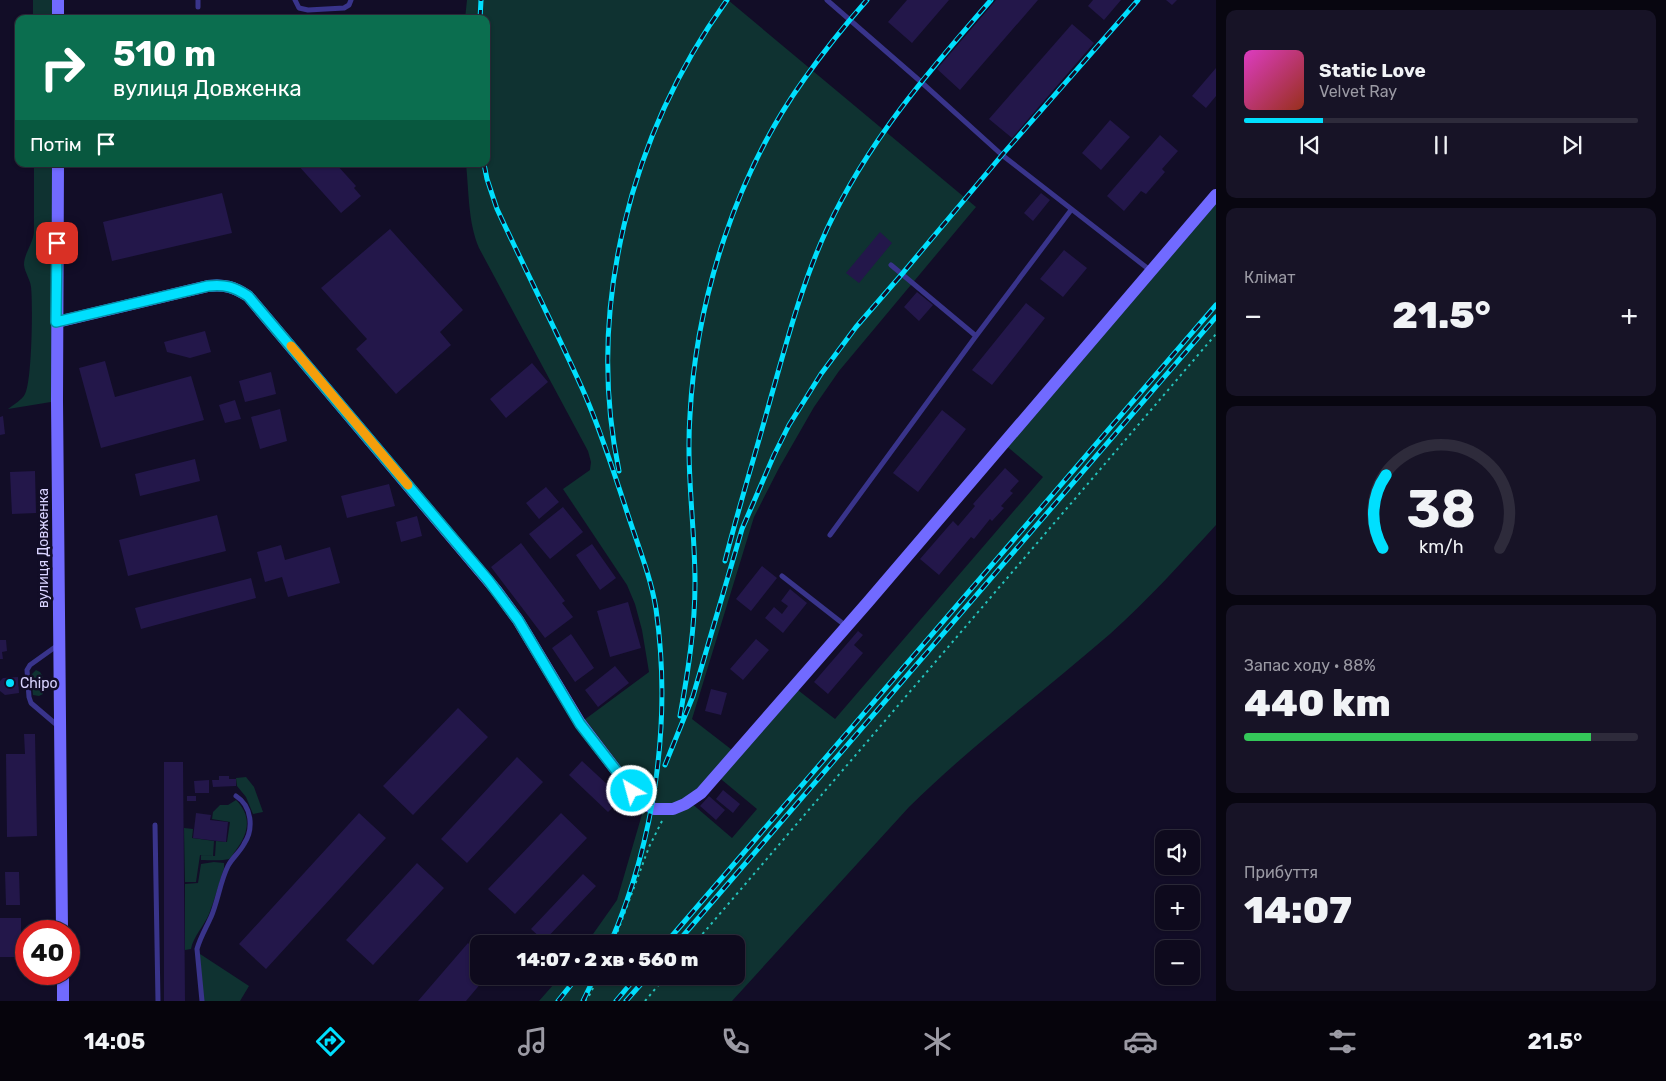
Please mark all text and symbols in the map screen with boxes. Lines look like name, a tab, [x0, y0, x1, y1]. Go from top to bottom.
text: 510 m	[113, 33, 216, 75]
icon: right	[30, 35, 95, 100]
text: Static Love	[1319, 59, 1426, 82]
text: вулиця Довженка	[113, 75, 302, 102]
text: Velvet Ray	[1319, 82, 1397, 101]
icon: arrive	[92, 130, 120, 158]
icon: previous	[1296, 131, 1324, 159]
icon: pause	[1427, 131, 1455, 159]
icon: next	[1558, 131, 1586, 159]
text: Потім	[30, 133, 82, 156]
pin	[36, 222, 78, 264]
icon: arrive	[43, 229, 71, 257]
text: Клімат	[1244, 268, 1295, 287]
text: 21.5°	[1392, 292, 1491, 338]
text: −	[1244, 299, 1262, 332]
text: +	[1621, 299, 1638, 332]
text: 38	[1406, 478, 1476, 540]
street label: вулиця Довженка	[35, 488, 52, 608]
text: km/h	[1419, 536, 1463, 557]
text: Запас ходу · 88%	[1244, 656, 1376, 675]
place label: Chipo	[20, 675, 58, 692]
marker: Chipo	[4, 677, 16, 689]
text: 440 km	[1244, 680, 1391, 726]
position arrow	[605, 764, 657, 816]
map controls	[1155, 830, 1200, 985]
button: sound	[1155, 830, 1200, 875]
text: Прибуття	[1244, 863, 1318, 882]
button: +	[1155, 885, 1200, 930]
text: 14:07	[1244, 887, 1352, 933]
speed limit sign: 40	[15, 920, 80, 985]
button: −	[1155, 940, 1200, 985]
text: 14:07 · 2 хв · 560 m	[517, 948, 698, 971]
icon: directions	[313, 1024, 348, 1059]
icon: music	[515, 1024, 550, 1059]
icon: phone	[718, 1024, 753, 1059]
icon: climate	[920, 1024, 955, 1059]
icon: car	[1123, 1024, 1158, 1059]
icon: filters	[1325, 1024, 1360, 1059]
text: 14:05	[84, 1028, 145, 1055]
text: 21.5°	[1527, 1028, 1582, 1055]

